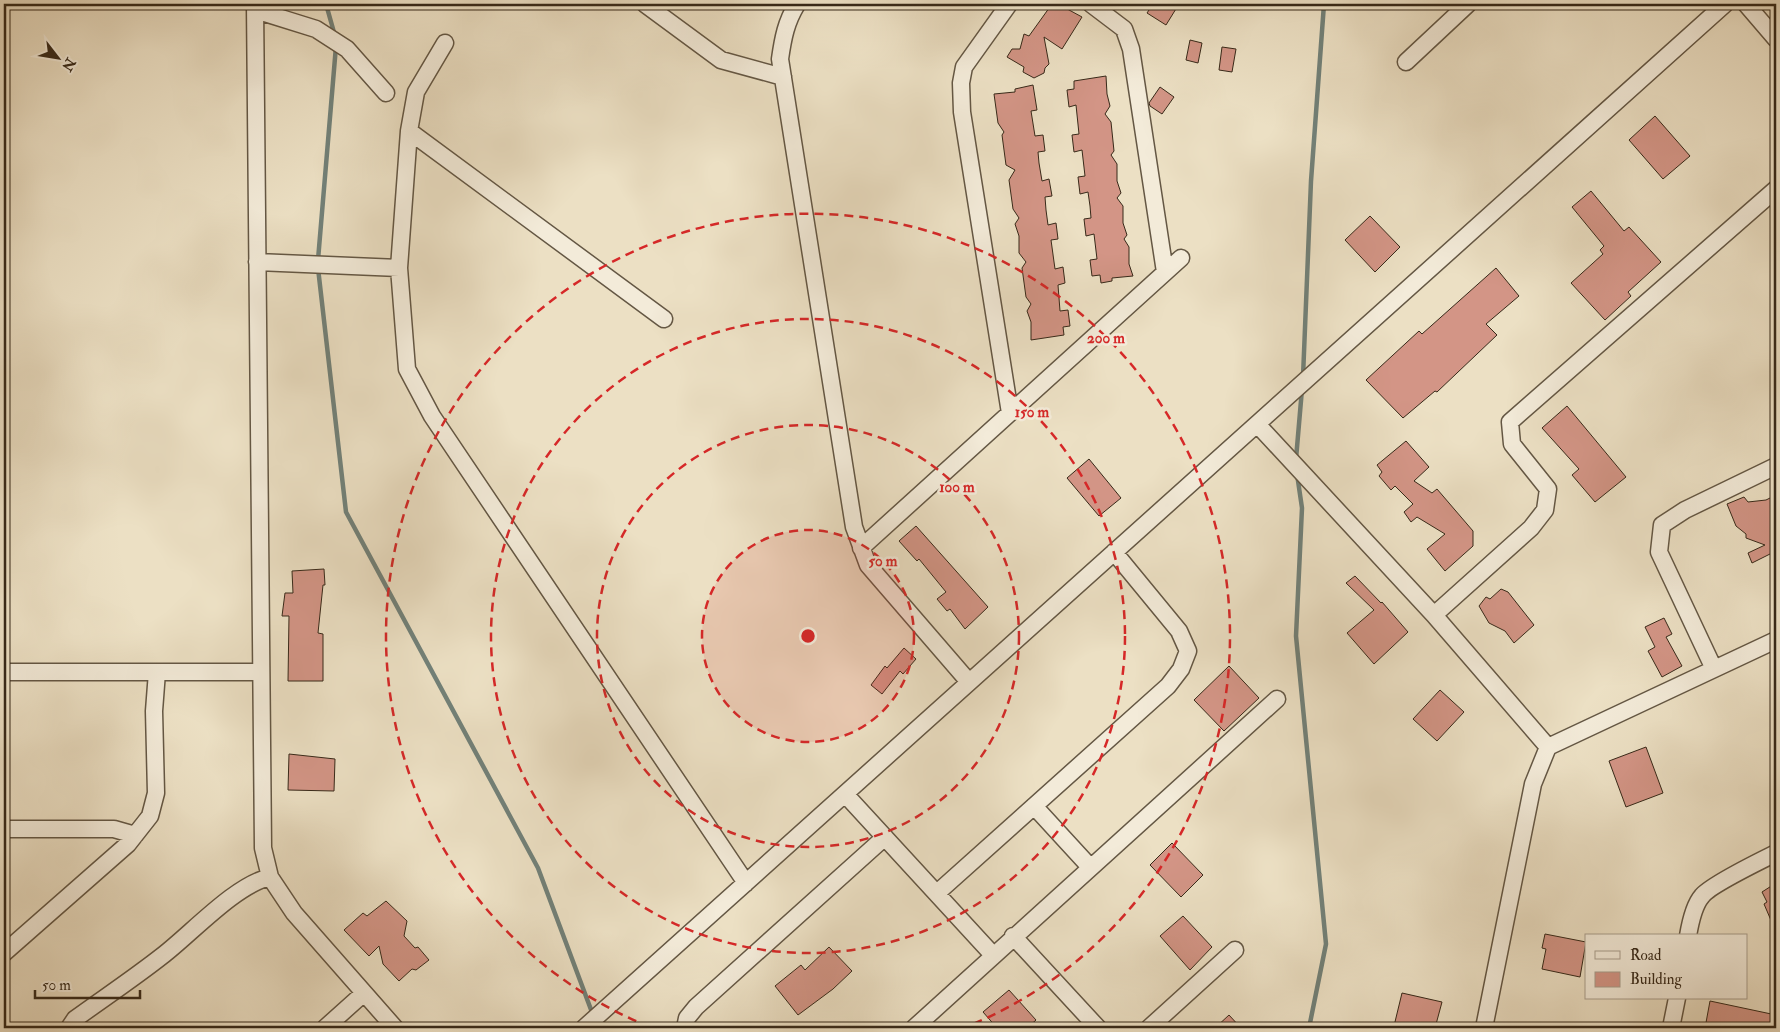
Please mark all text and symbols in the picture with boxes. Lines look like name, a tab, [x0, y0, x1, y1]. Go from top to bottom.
north arrow	[32, 32, 82, 82]
text: N	[58, 54, 80, 75]
text: 200 m	[1087, 329, 1125, 348]
text: 150 m	[1015, 403, 1049, 422]
text: 100 m	[939, 478, 975, 497]
text: 50 m	[869, 552, 898, 571]
centre of rings	[799, 627, 817, 645]
legend	[1585, 934, 1748, 1000]
text: Road	[1630, 946, 1662, 965]
scale bar	[35, 967, 140, 999]
text: Building	[1630, 970, 1682, 989]
text: 50 m	[42, 976, 71, 995]

